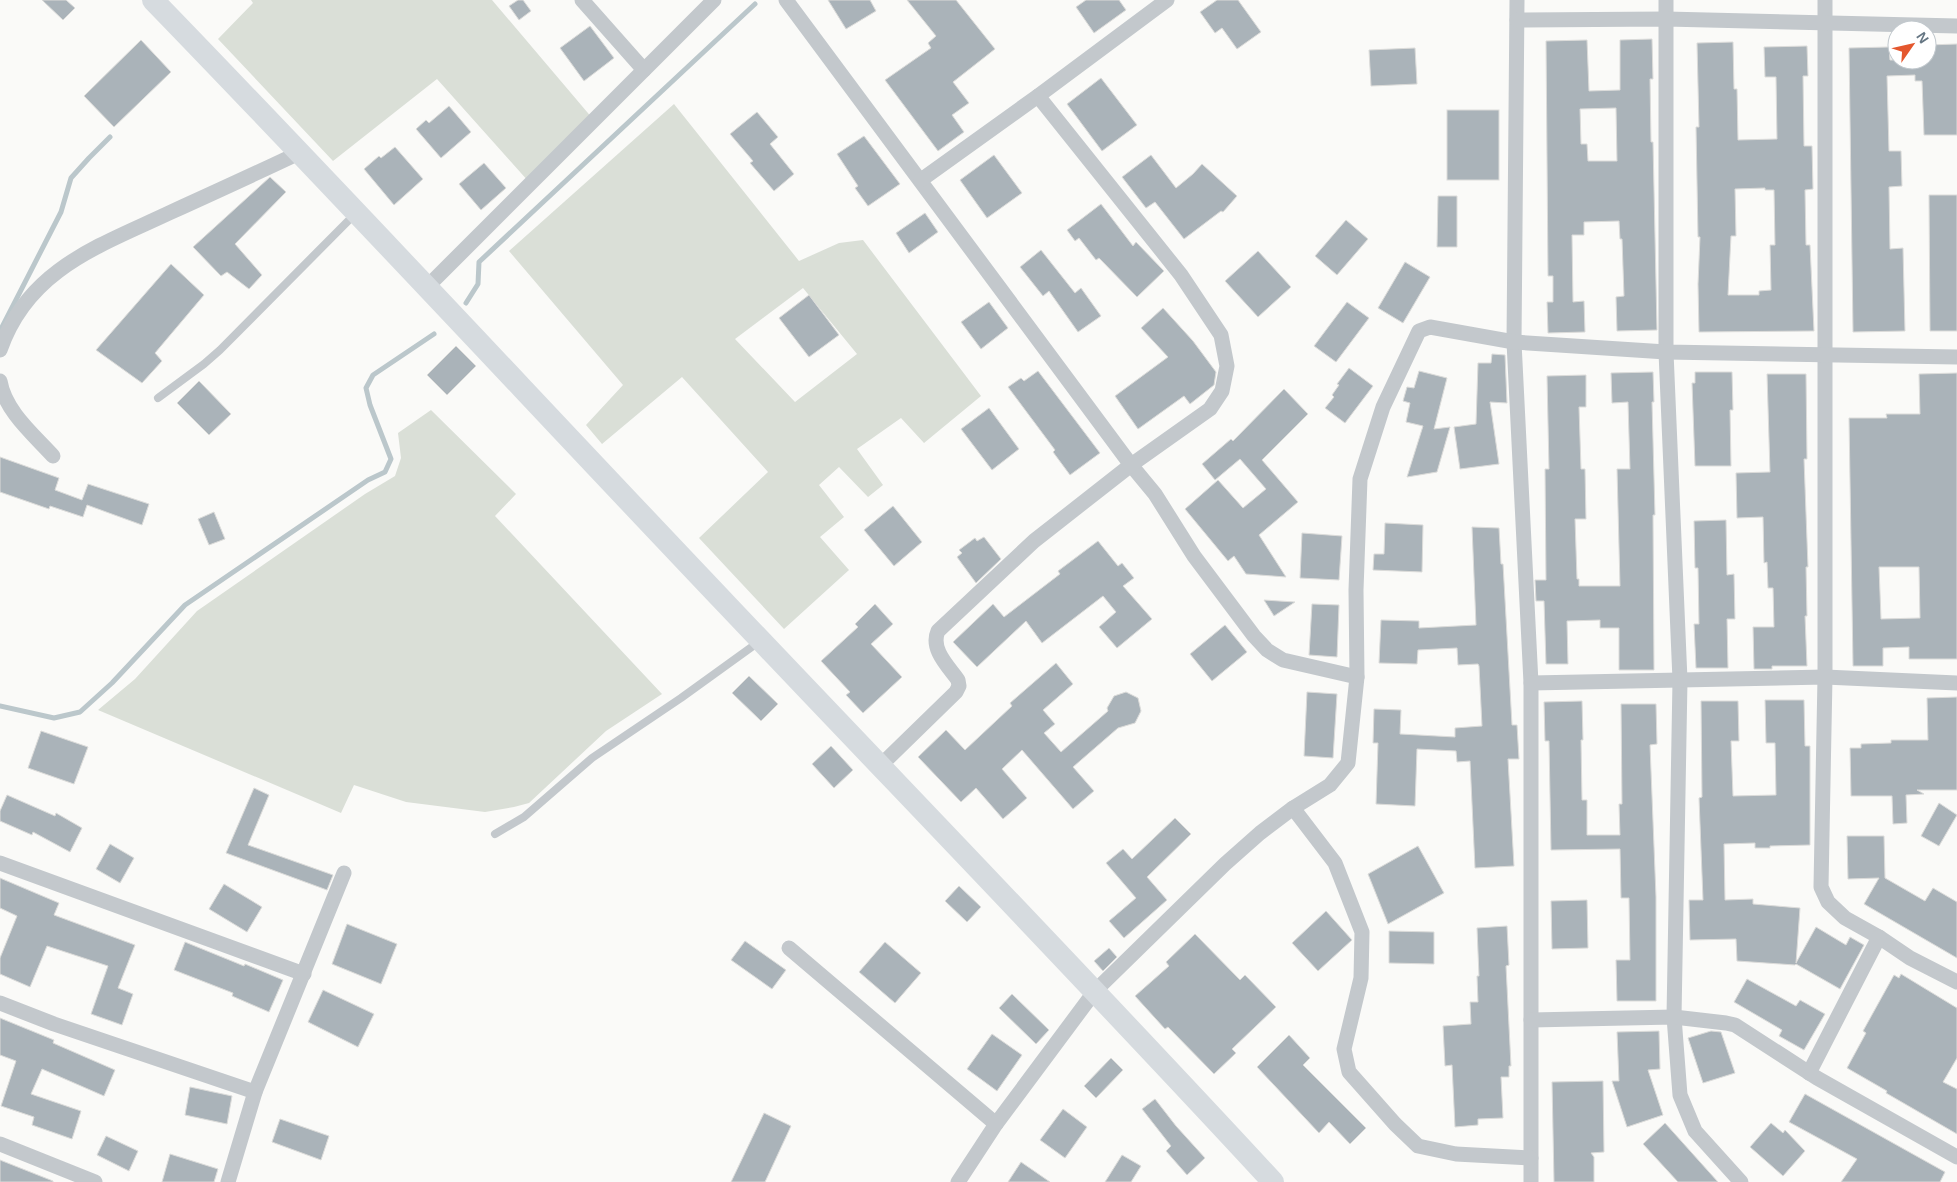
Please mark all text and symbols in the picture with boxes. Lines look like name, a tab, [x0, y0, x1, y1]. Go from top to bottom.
north arrow	[1887, 20, 1937, 70]
text: N	[1913, 29, 1932, 46]

